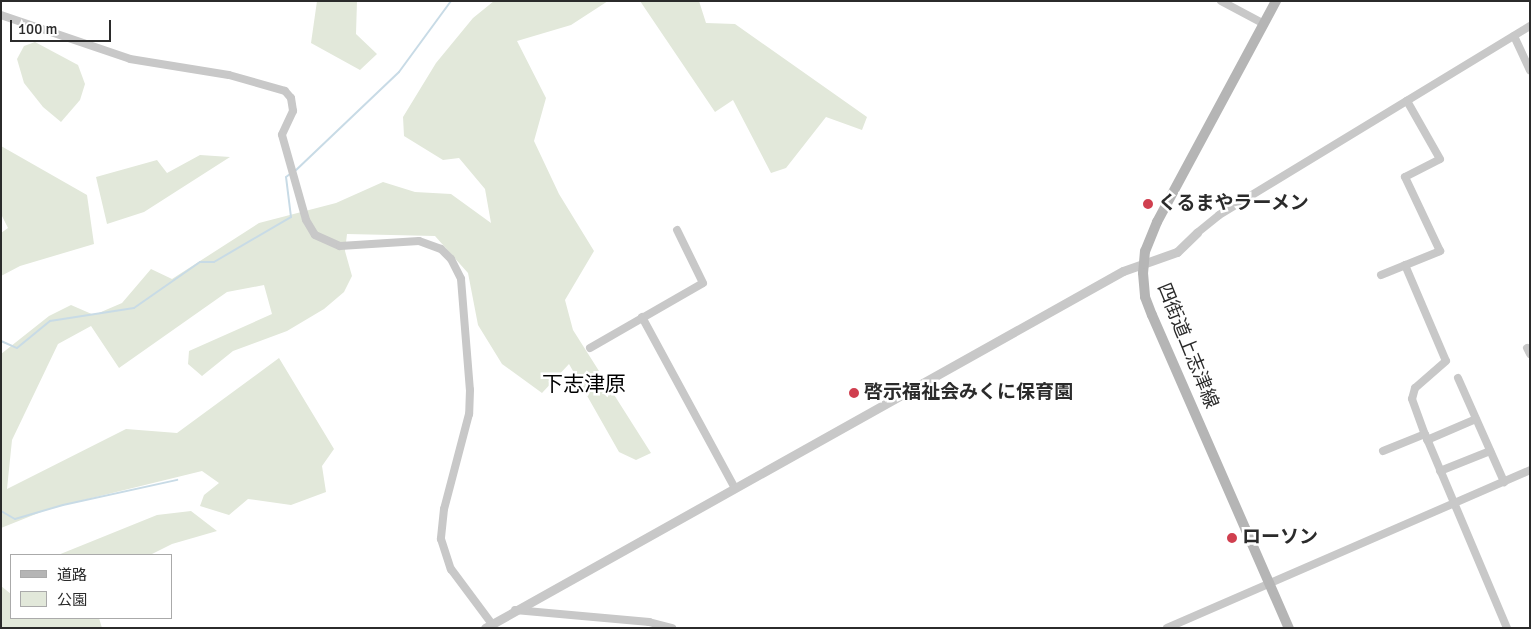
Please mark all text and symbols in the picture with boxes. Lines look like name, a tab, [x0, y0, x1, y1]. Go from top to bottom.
scale bar	[12, 10, 114, 42]
text: 100 m	[18, 20, 58, 38]
place label: くるまやラーメン	[1158, 193, 1310, 215]
marker: くるまやラーメン	[1142, 198, 1154, 210]
street label: 四街道上志津線	[1152, 280, 1222, 412]
district label: 下志津原	[542, 371, 626, 397]
place label: 啓示福祉会みくに保育園	[864, 382, 1073, 404]
marker: 啓示福祉会みくに保育園	[848, 387, 860, 399]
place label: ローソン	[1242, 527, 1318, 549]
marker: ローソン	[1226, 532, 1238, 544]
legend	[10, 554, 172, 619]
text: 道路	[57, 566, 87, 584]
text: 公園	[57, 591, 87, 609]

